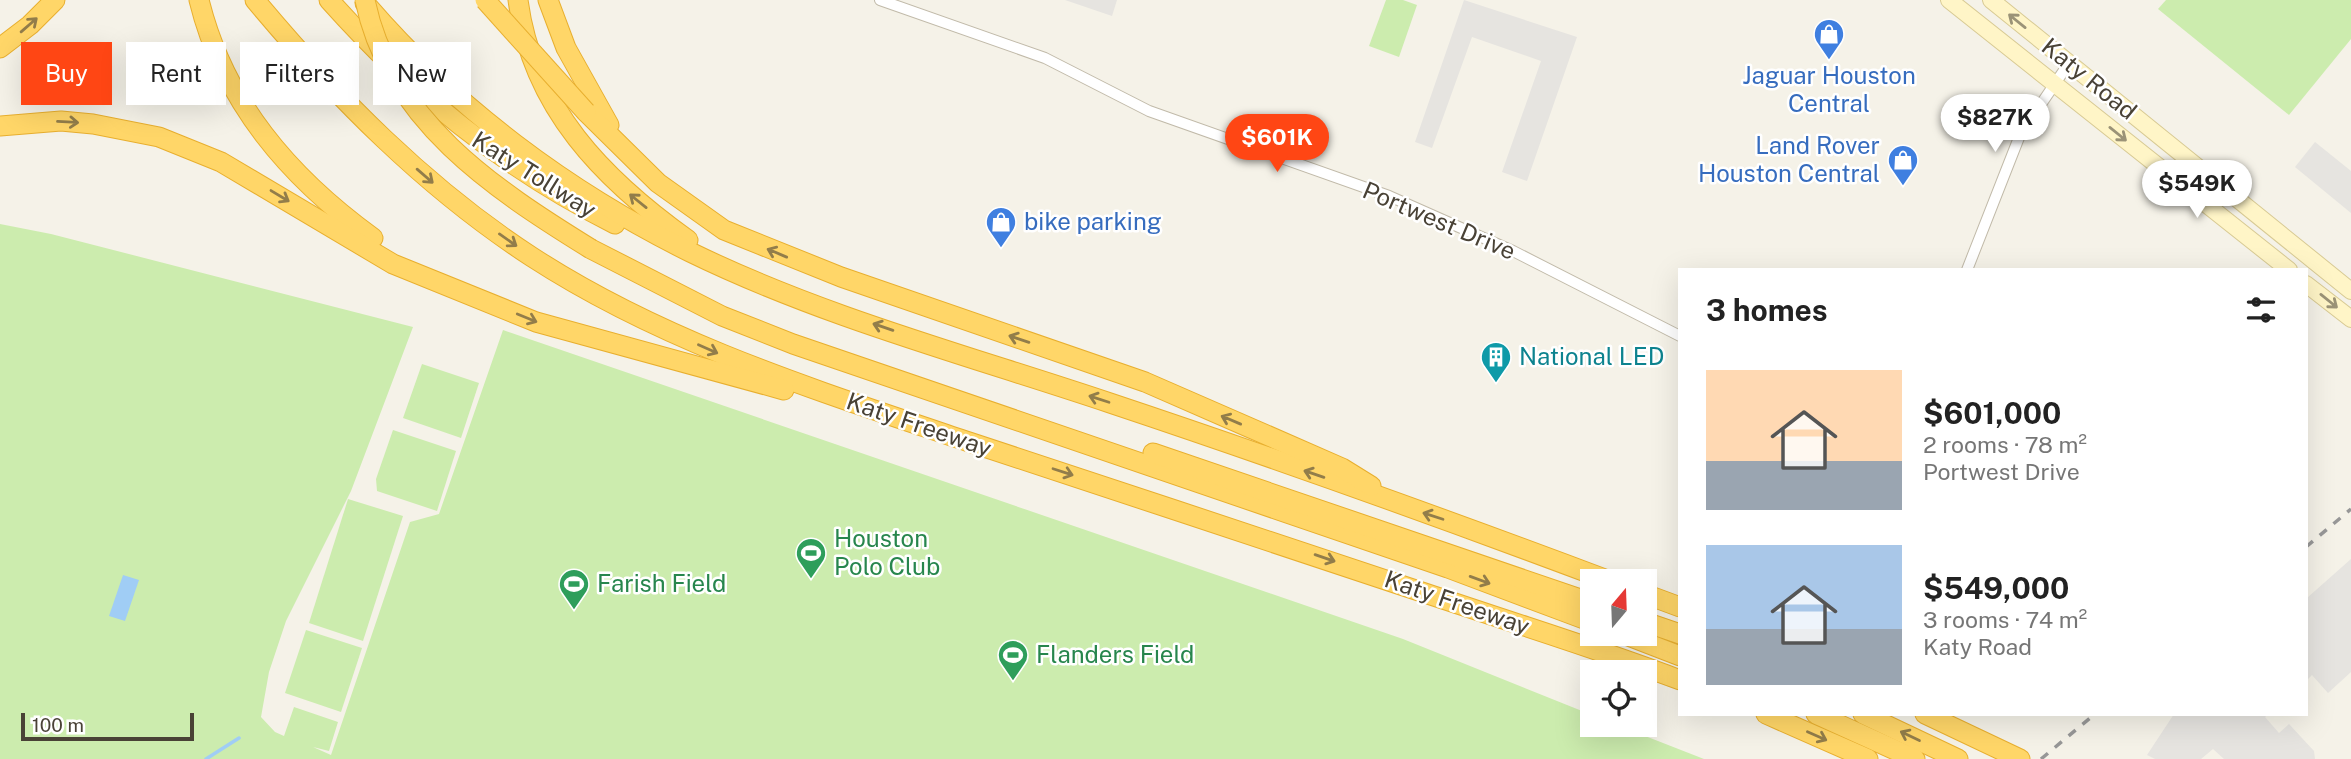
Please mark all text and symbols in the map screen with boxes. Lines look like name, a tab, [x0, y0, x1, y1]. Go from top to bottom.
one-way arrow	[2009, 14, 2027, 29]
one-way arrow	[20, 17, 38, 33]
shop icon: Jaguar Houston Central	[1812, 17, 1846, 61]
street label: Katy Road	[2037, 32, 2143, 125]
chip: Buy	[21, 42, 112, 105]
chip: Rent	[126, 42, 226, 105]
chip: Filters	[240, 42, 359, 105]
chip: New	[373, 42, 471, 105]
place label: Jaguar Houston Central	[1742, 61, 1916, 117]
pin: $827K	[1946, 94, 2044, 154]
text: $827K	[1957, 103, 2033, 130]
pin: $601K	[1228, 114, 1326, 174]
one-way arrow	[56, 116, 79, 129]
text: $601K	[1241, 123, 1313, 150]
street label: Katy Tollway	[467, 125, 602, 223]
one-way arrow	[2108, 126, 2126, 141]
place label: Land Rover Houston Central	[1698, 131, 1880, 187]
shop icon: Land Rover Houston Central	[1886, 143, 1920, 187]
pin: $549K	[2148, 160, 2246, 220]
one-way arrow	[415, 168, 433, 184]
text: $549K	[2158, 169, 2236, 196]
street label: Portwest Drive	[1359, 175, 1520, 265]
one-way arrow	[270, 189, 290, 203]
one-way arrow	[629, 193, 647, 209]
shop icon: bike parking	[984, 205, 1018, 249]
place label: bike parking	[1024, 207, 1162, 235]
one-way arrow	[498, 233, 517, 247]
one-way arrow	[767, 246, 788, 259]
icon: filters	[2242, 291, 2280, 329]
text: 3 homes	[1706, 292, 1828, 328]
one-way arrow	[2319, 294, 2337, 309]
one-way arrow	[515, 312, 537, 325]
one-way arrow	[872, 320, 894, 333]
one-way arrow	[1008, 332, 1030, 344]
building icon: National LED	[1479, 340, 1513, 384]
place label: National LED	[1519, 342, 1664, 370]
one-way arrow	[696, 343, 718, 356]
street label: Katy Freeway	[843, 386, 996, 462]
one-way arrow	[1088, 392, 1110, 405]
text: $601,000	[1923, 395, 2061, 431]
icon: home	[1762, 398, 1846, 482]
one-way arrow	[1221, 413, 1242, 426]
text: 2 rooms · 78 m²	[1923, 431, 2087, 458]
text: Portwest Drive	[1923, 458, 2080, 485]
one-way arrow	[1051, 467, 1073, 480]
one-way arrow	[1303, 467, 1325, 479]
one-way arrow	[1423, 509, 1445, 521]
place label: Houston Polo Club	[834, 524, 940, 580]
sports icon: Houston Polo Club	[794, 536, 828, 580]
one-way arrow	[1314, 553, 1336, 565]
street label: Katy Freeway	[1381, 564, 1534, 640]
sports icon: Farish Field	[557, 567, 591, 611]
place label: Farish Field	[597, 569, 726, 597]
north arrow	[1580, 569, 1657, 646]
map controls	[1580, 569, 1657, 737]
text: $549,000	[1923, 570, 2069, 606]
icon: home	[1762, 573, 1846, 657]
one-way arrow	[1469, 574, 1491, 587]
text: 3 rooms · 74 m²	[1923, 606, 2087, 633]
text: Katy Road	[1923, 633, 2032, 660]
sports icon: Flanders Field	[996, 638, 1030, 682]
place label: Flanders Field	[1036, 640, 1194, 668]
button: locate	[1580, 660, 1657, 737]
scale bar	[21, 710, 194, 742]
text: 100 m	[32, 714, 84, 736]
one-way arrow	[1900, 729, 1921, 743]
one-way arrow	[1806, 730, 1827, 743]

